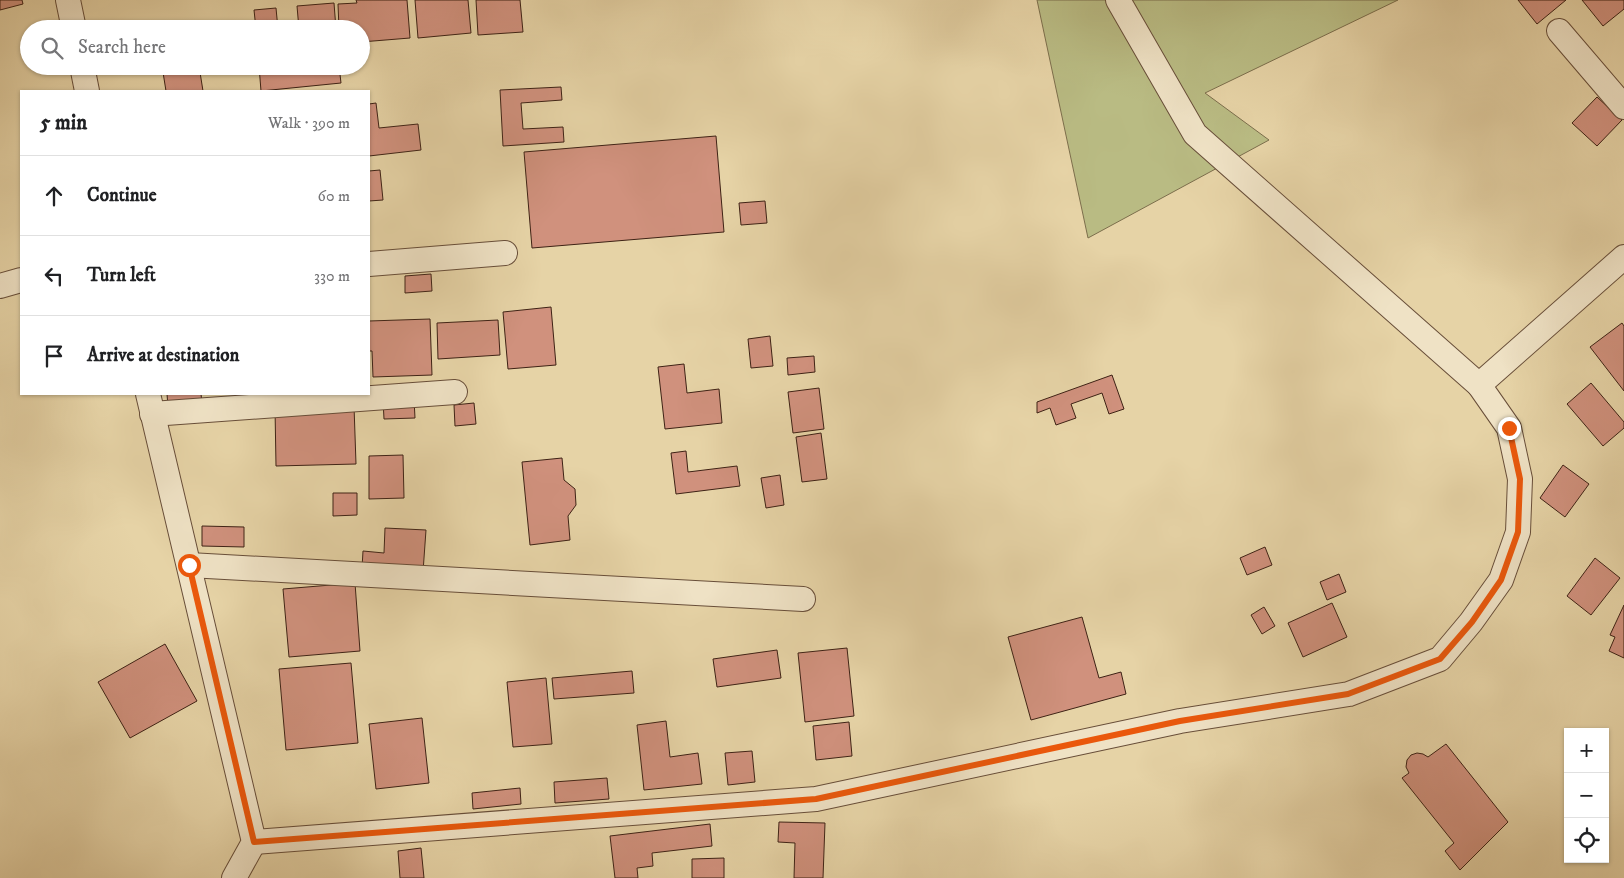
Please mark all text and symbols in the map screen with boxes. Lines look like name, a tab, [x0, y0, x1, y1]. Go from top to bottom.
search box	[20, 20, 370, 75]
icon: search	[38, 34, 66, 62]
text: Search here	[78, 36, 166, 59]
text: 5 min	[40, 110, 87, 136]
text: Walk · 390 m	[268, 113, 350, 133]
icon: ahead	[40, 182, 68, 210]
text: Continue	[87, 184, 157, 207]
text: 60 m	[318, 186, 350, 206]
icon: left	[40, 262, 68, 290]
text: Turn left	[87, 264, 156, 287]
text: 330 m	[314, 266, 350, 286]
icon: arrive	[40, 342, 68, 370]
text: Arrive at destination	[87, 344, 239, 367]
route end	[1498, 417, 1521, 440]
route start	[178, 554, 201, 577]
map controls	[1564, 728, 1609, 863]
button: +	[1564, 728, 1609, 773]
button: −	[1564, 773, 1609, 818]
button: locate	[1564, 818, 1609, 863]

